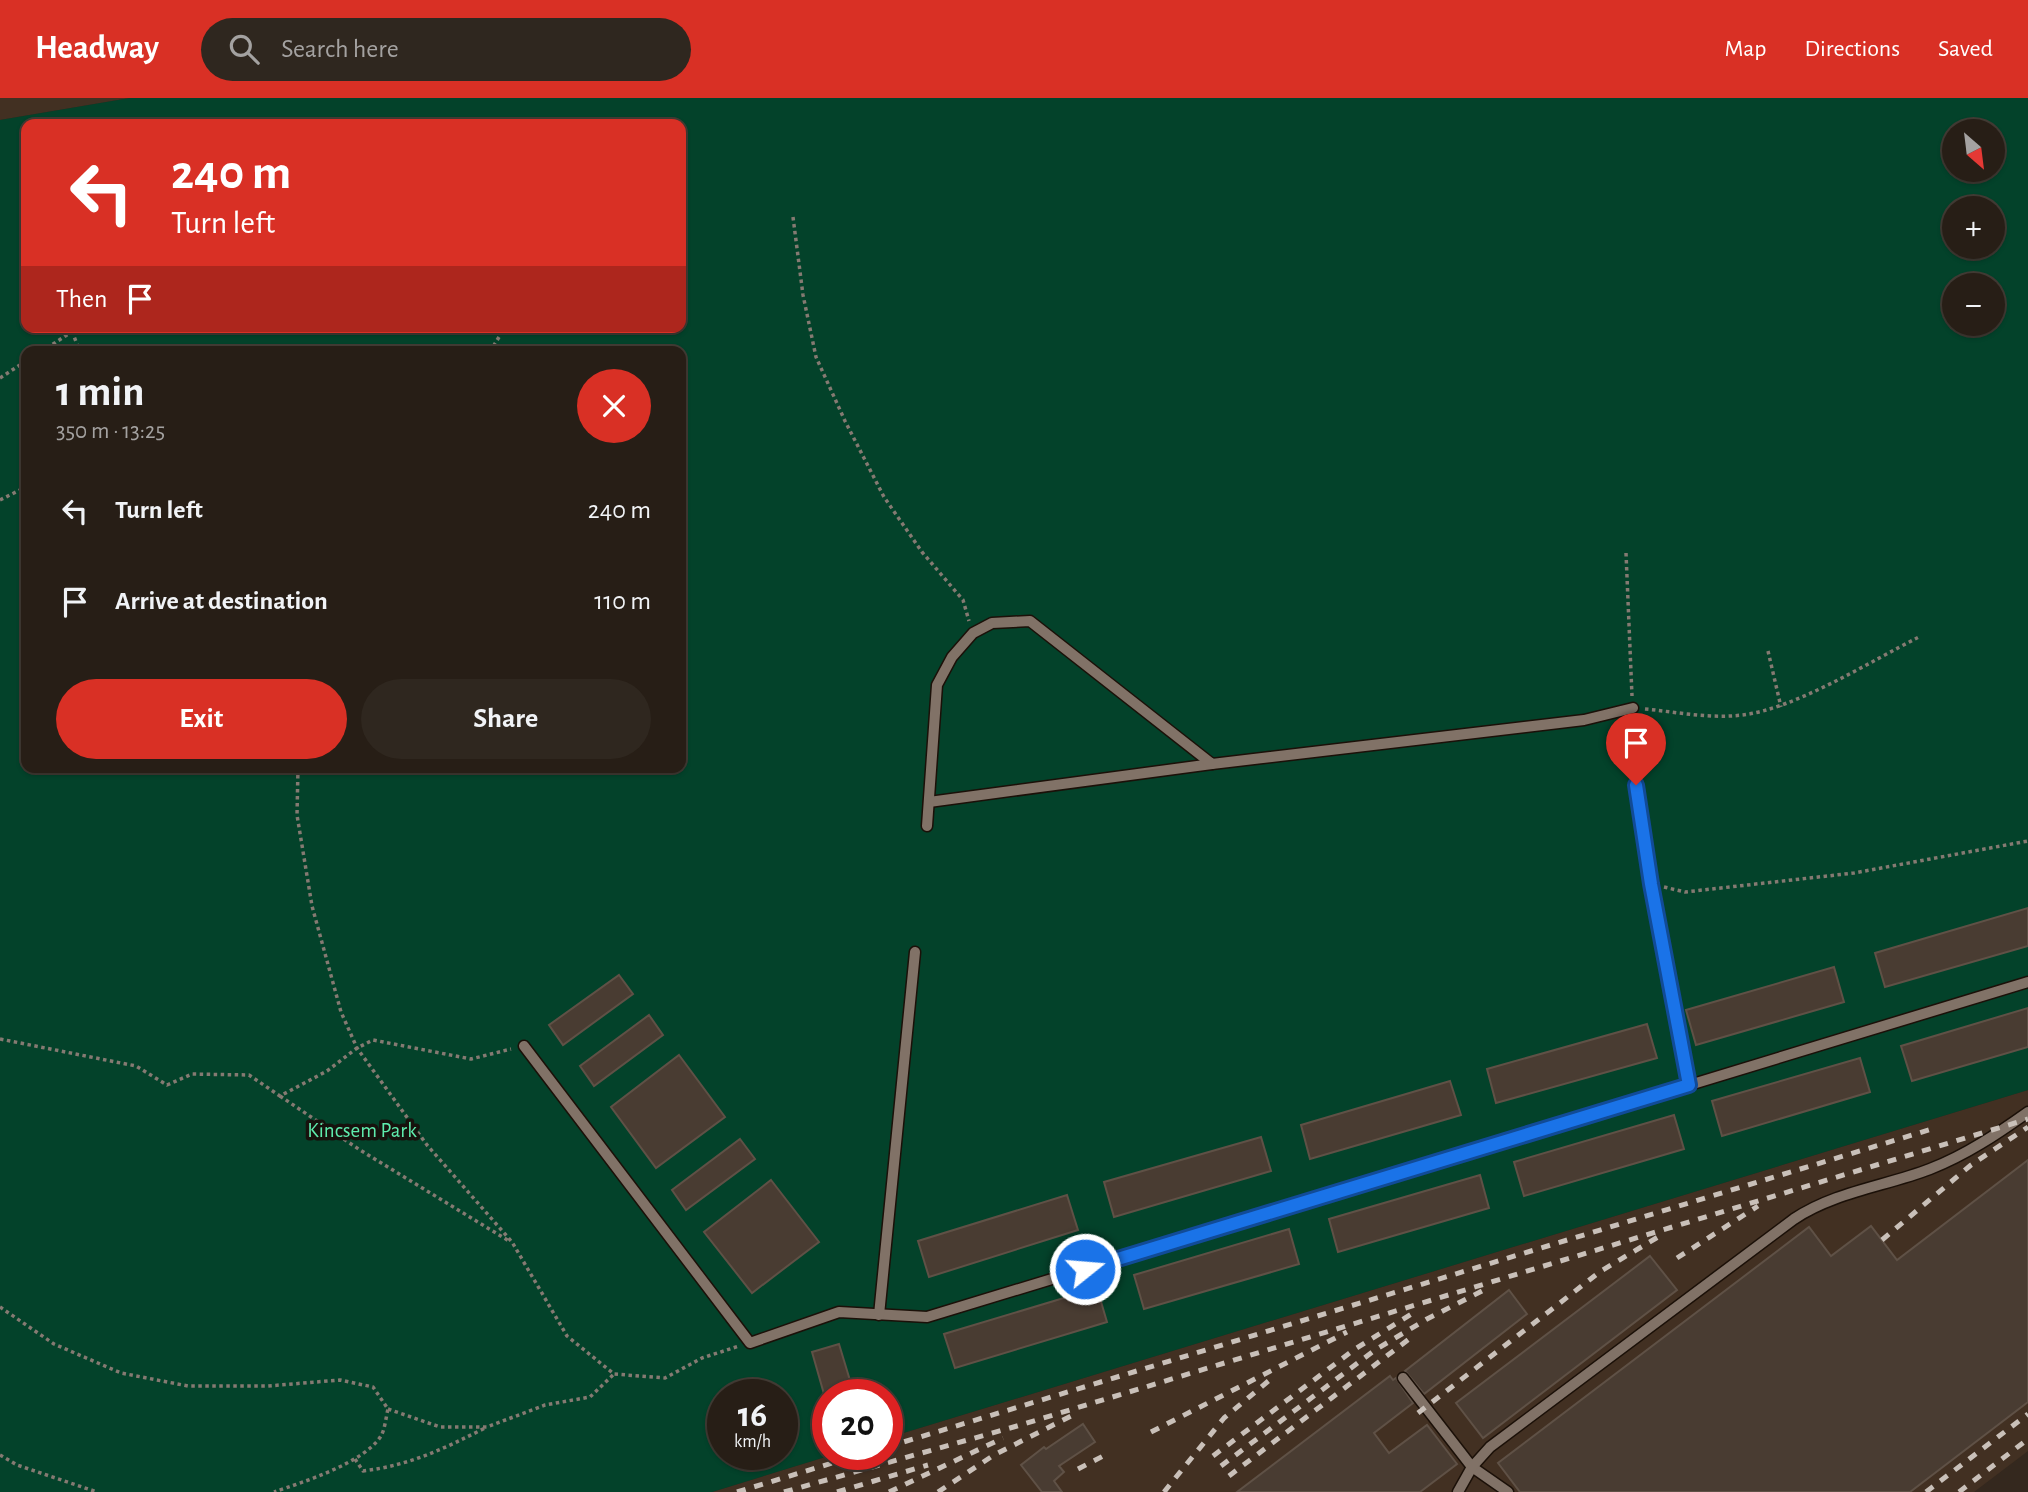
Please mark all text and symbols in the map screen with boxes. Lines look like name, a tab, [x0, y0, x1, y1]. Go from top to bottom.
search box	[201, 18, 691, 81]
icon: search	[225, 30, 263, 68]
text: Headway	[35, 32, 159, 65]
text: Search here	[281, 36, 399, 62]
text: Map	[1724, 37, 1766, 61]
text: Directions	[1804, 37, 1900, 61]
text: Saved	[1938, 37, 1993, 61]
north arrow	[1942, 119, 2006, 182]
map controls	[1942, 119, 2005, 336]
icon: left	[56, 147, 147, 238]
text: 240 m	[171, 149, 291, 198]
button: +	[1942, 196, 2005, 259]
text: Turn left	[171, 207, 275, 239]
button: −	[1942, 273, 2005, 336]
icon: arrive	[121, 280, 159, 318]
text: Then	[56, 286, 107, 312]
button: close	[577, 369, 651, 443]
text: 1 min	[56, 371, 145, 413]
text: 350 m · 13:25	[56, 420, 165, 443]
icon: left	[56, 492, 94, 530]
text: Turn left	[115, 497, 203, 523]
text: 240 m	[588, 497, 651, 523]
icon: arrive	[56, 583, 94, 621]
text: Arrive at destination	[115, 588, 328, 614]
text: 110 m	[594, 588, 651, 614]
button: Exit	[56, 679, 347, 759]
button: Share	[361, 679, 651, 759]
pin	[1606, 713, 1666, 785]
icon: arrive	[1617, 724, 1655, 762]
park label: Kincsem Park	[307, 1120, 417, 1141]
position arrow	[1048, 1232, 1122, 1306]
speed limit sign: 20	[812, 1379, 903, 1470]
text: 16	[738, 1398, 767, 1433]
text: km/h	[734, 1433, 771, 1451]

